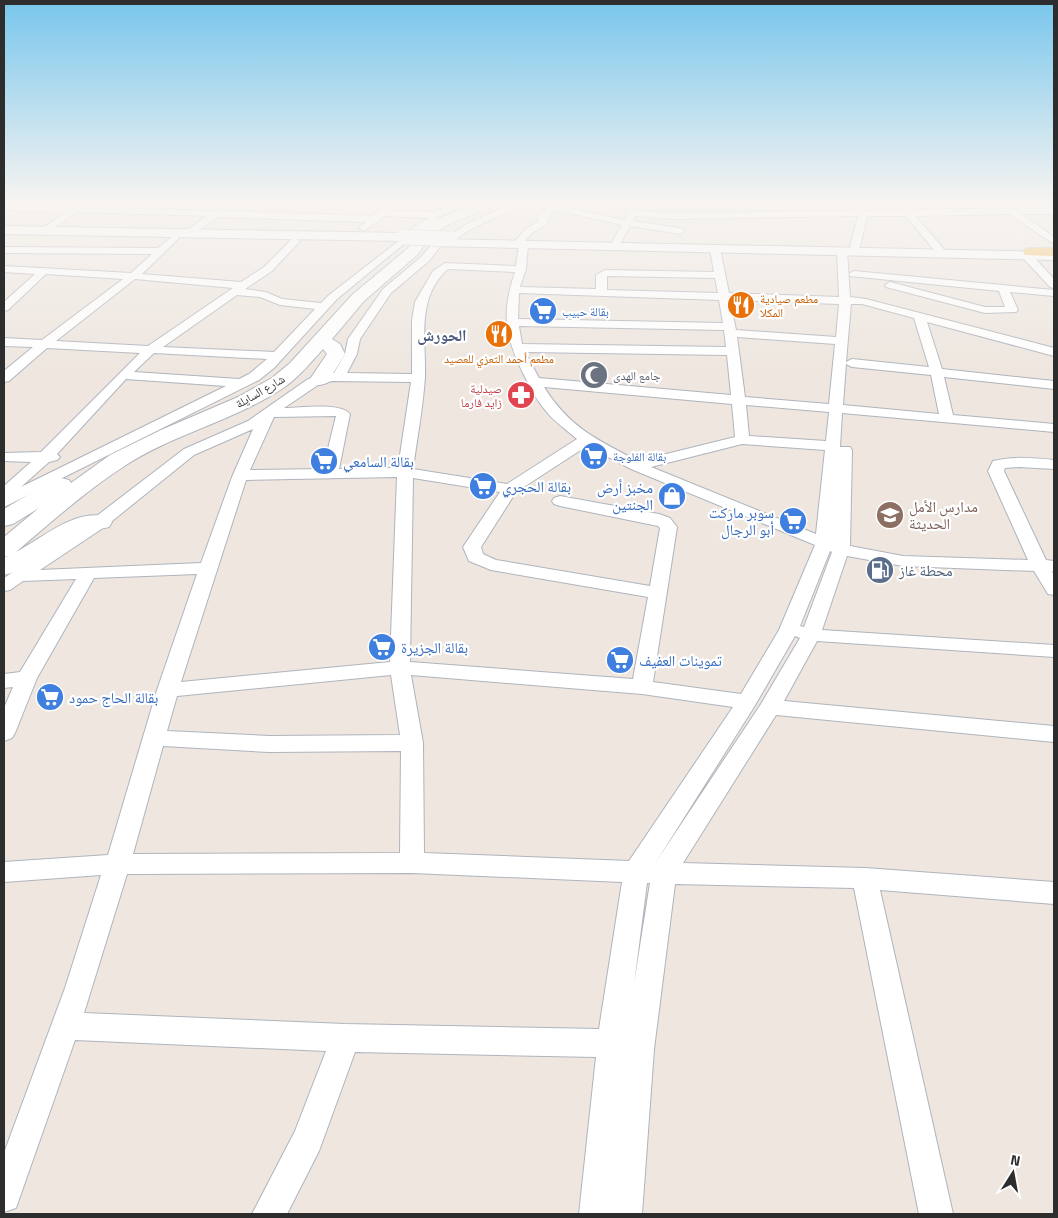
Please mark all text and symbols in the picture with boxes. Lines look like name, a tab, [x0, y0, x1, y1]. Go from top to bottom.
place label: مطعم صيادية المكلا	[760, 289, 818, 322]
restaurant icon: مطعم صيادية المكلا	[726, 290, 756, 320]
supermarket icon: بقالة حبيب	[528, 296, 558, 326]
place label: بقالة حبيب	[562, 302, 609, 321]
restaurant icon: مطعم أحمد التعزي للعصيد	[484, 319, 514, 349]
district label: الحورش	[417, 323, 467, 347]
place label: مطعم أحمد التعزي للعصيد	[444, 349, 554, 369]
mosque icon: جامع الهدى	[579, 360, 609, 390]
place label: جامع الهدى	[613, 366, 661, 385]
street label: شارع السايلة	[232, 369, 288, 413]
place label: صيدلية زايد فارما	[461, 379, 502, 412]
pharmacy icon: صيدلية زايد فارما	[506, 380, 536, 410]
supermarket icon: بقالة الفلوجة	[579, 441, 609, 471]
supermarket icon: بقالة السامعي	[309, 446, 339, 476]
place label: بقالة الفلوجة	[613, 447, 666, 466]
place label: بقالة السامعي	[343, 450, 414, 473]
supermarket icon: بقالة الحجري	[468, 471, 498, 501]
place label: بقالة الحجري	[502, 475, 571, 498]
place label: مخبز أرض الجنتين	[597, 476, 653, 516]
shop icon: مخبز أرض الجنتين	[657, 481, 687, 511]
place label: مدارس الأمل الحديثة	[909, 495, 978, 535]
school or university icon: مدارس الأمل الحديثة	[875, 500, 905, 530]
place label: سوبر ماركت أبو الرجال	[709, 501, 774, 541]
supermarket icon: سوبر ماركت أبو الرجال	[778, 506, 808, 536]
fuel station icon: محطة غاز	[865, 555, 895, 585]
place label: محطة غاز	[898, 559, 953, 582]
supermarket icon: بقالة الجزيرة	[367, 632, 397, 662]
place label: بقالة الجزيرة	[401, 636, 468, 659]
supermarket icon: تموينات العفيف	[605, 645, 635, 675]
place label: تموينات العفيف	[639, 649, 723, 672]
supermarket icon: بقالة الحاج حمود	[35, 682, 65, 712]
place label: بقالة الحاج حمود	[69, 686, 158, 709]
north arrow	[988, 1148, 1038, 1198]
text: N	[1009, 1149, 1022, 1171]

